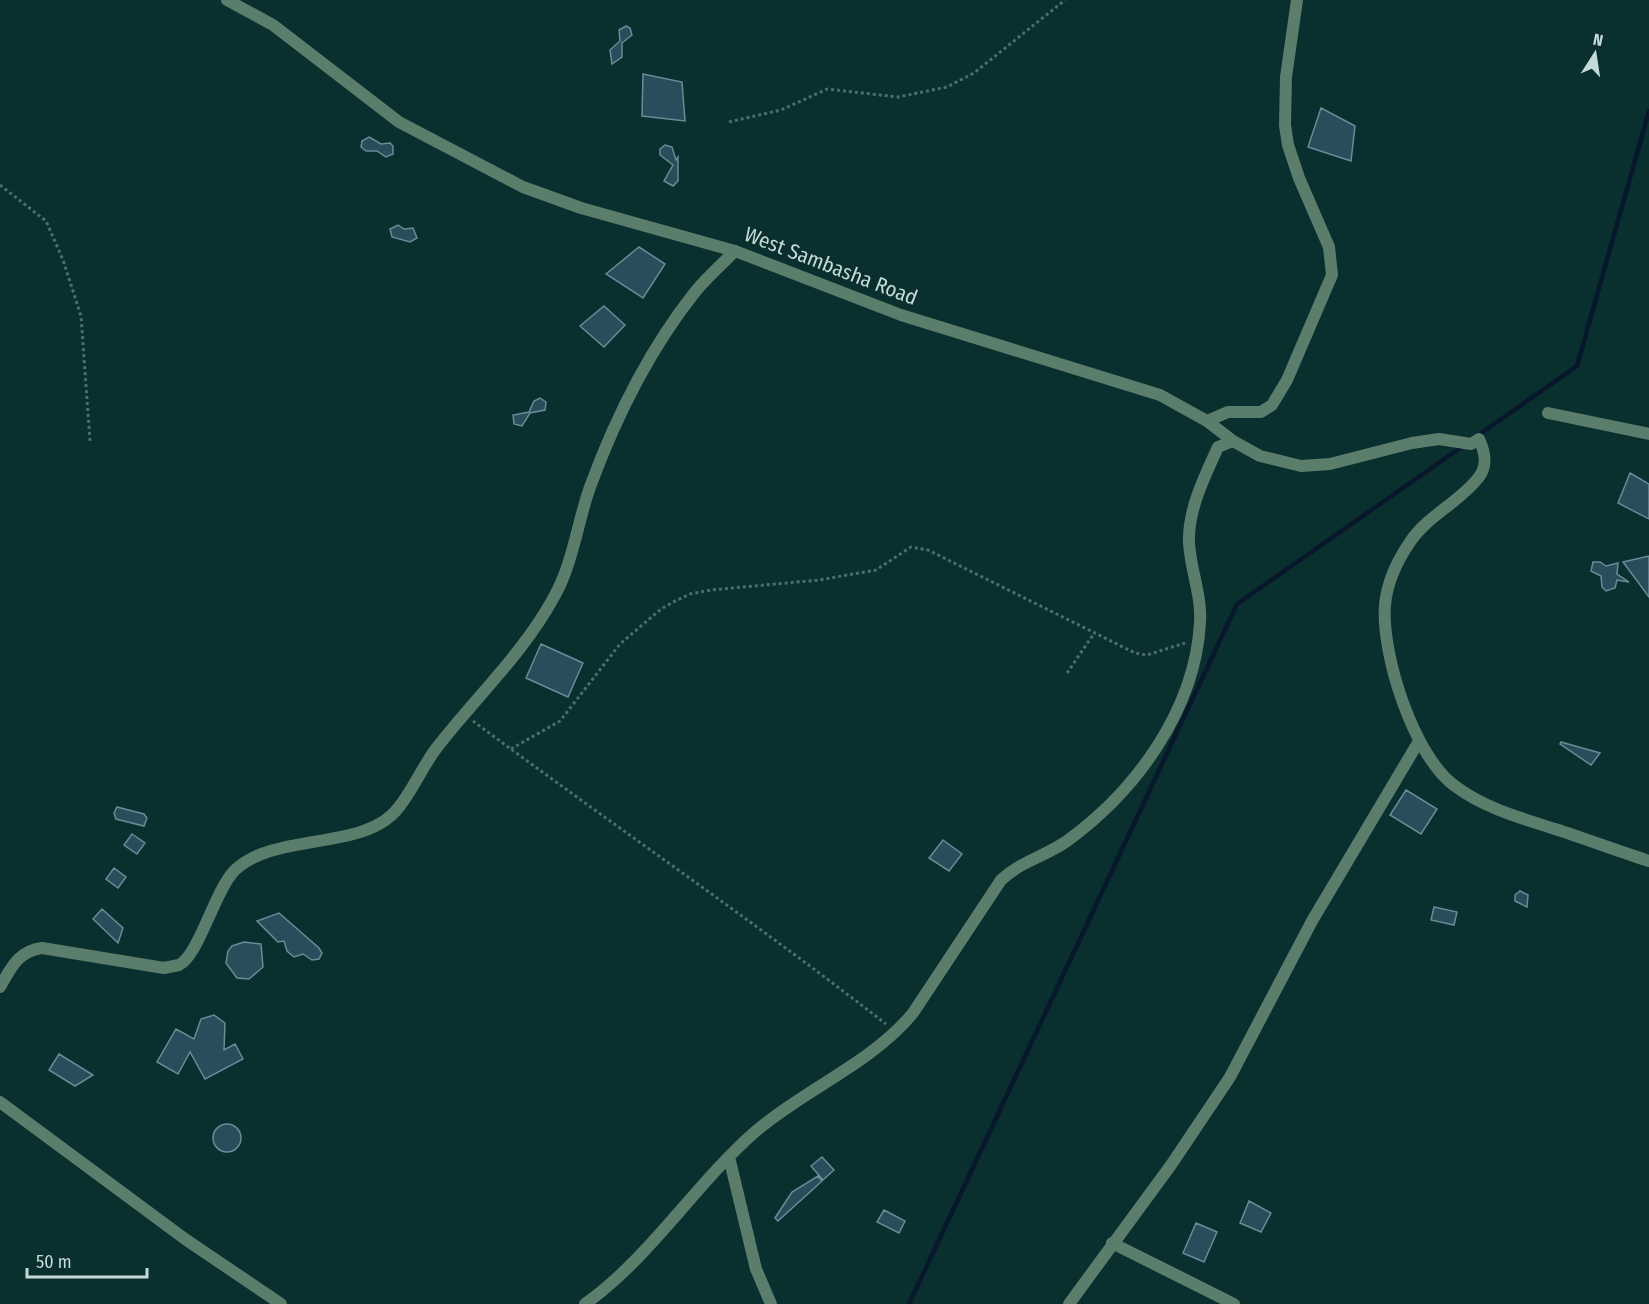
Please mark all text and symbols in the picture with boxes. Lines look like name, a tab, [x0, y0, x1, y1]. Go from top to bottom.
north arrow	[1565, 24, 1625, 84]
text: N	[1591, 30, 1605, 50]
street label: West Sambasha Road	[741, 221, 921, 311]
scale bar	[27, 1241, 147, 1279]
text: 50 m	[36, 1251, 72, 1273]

